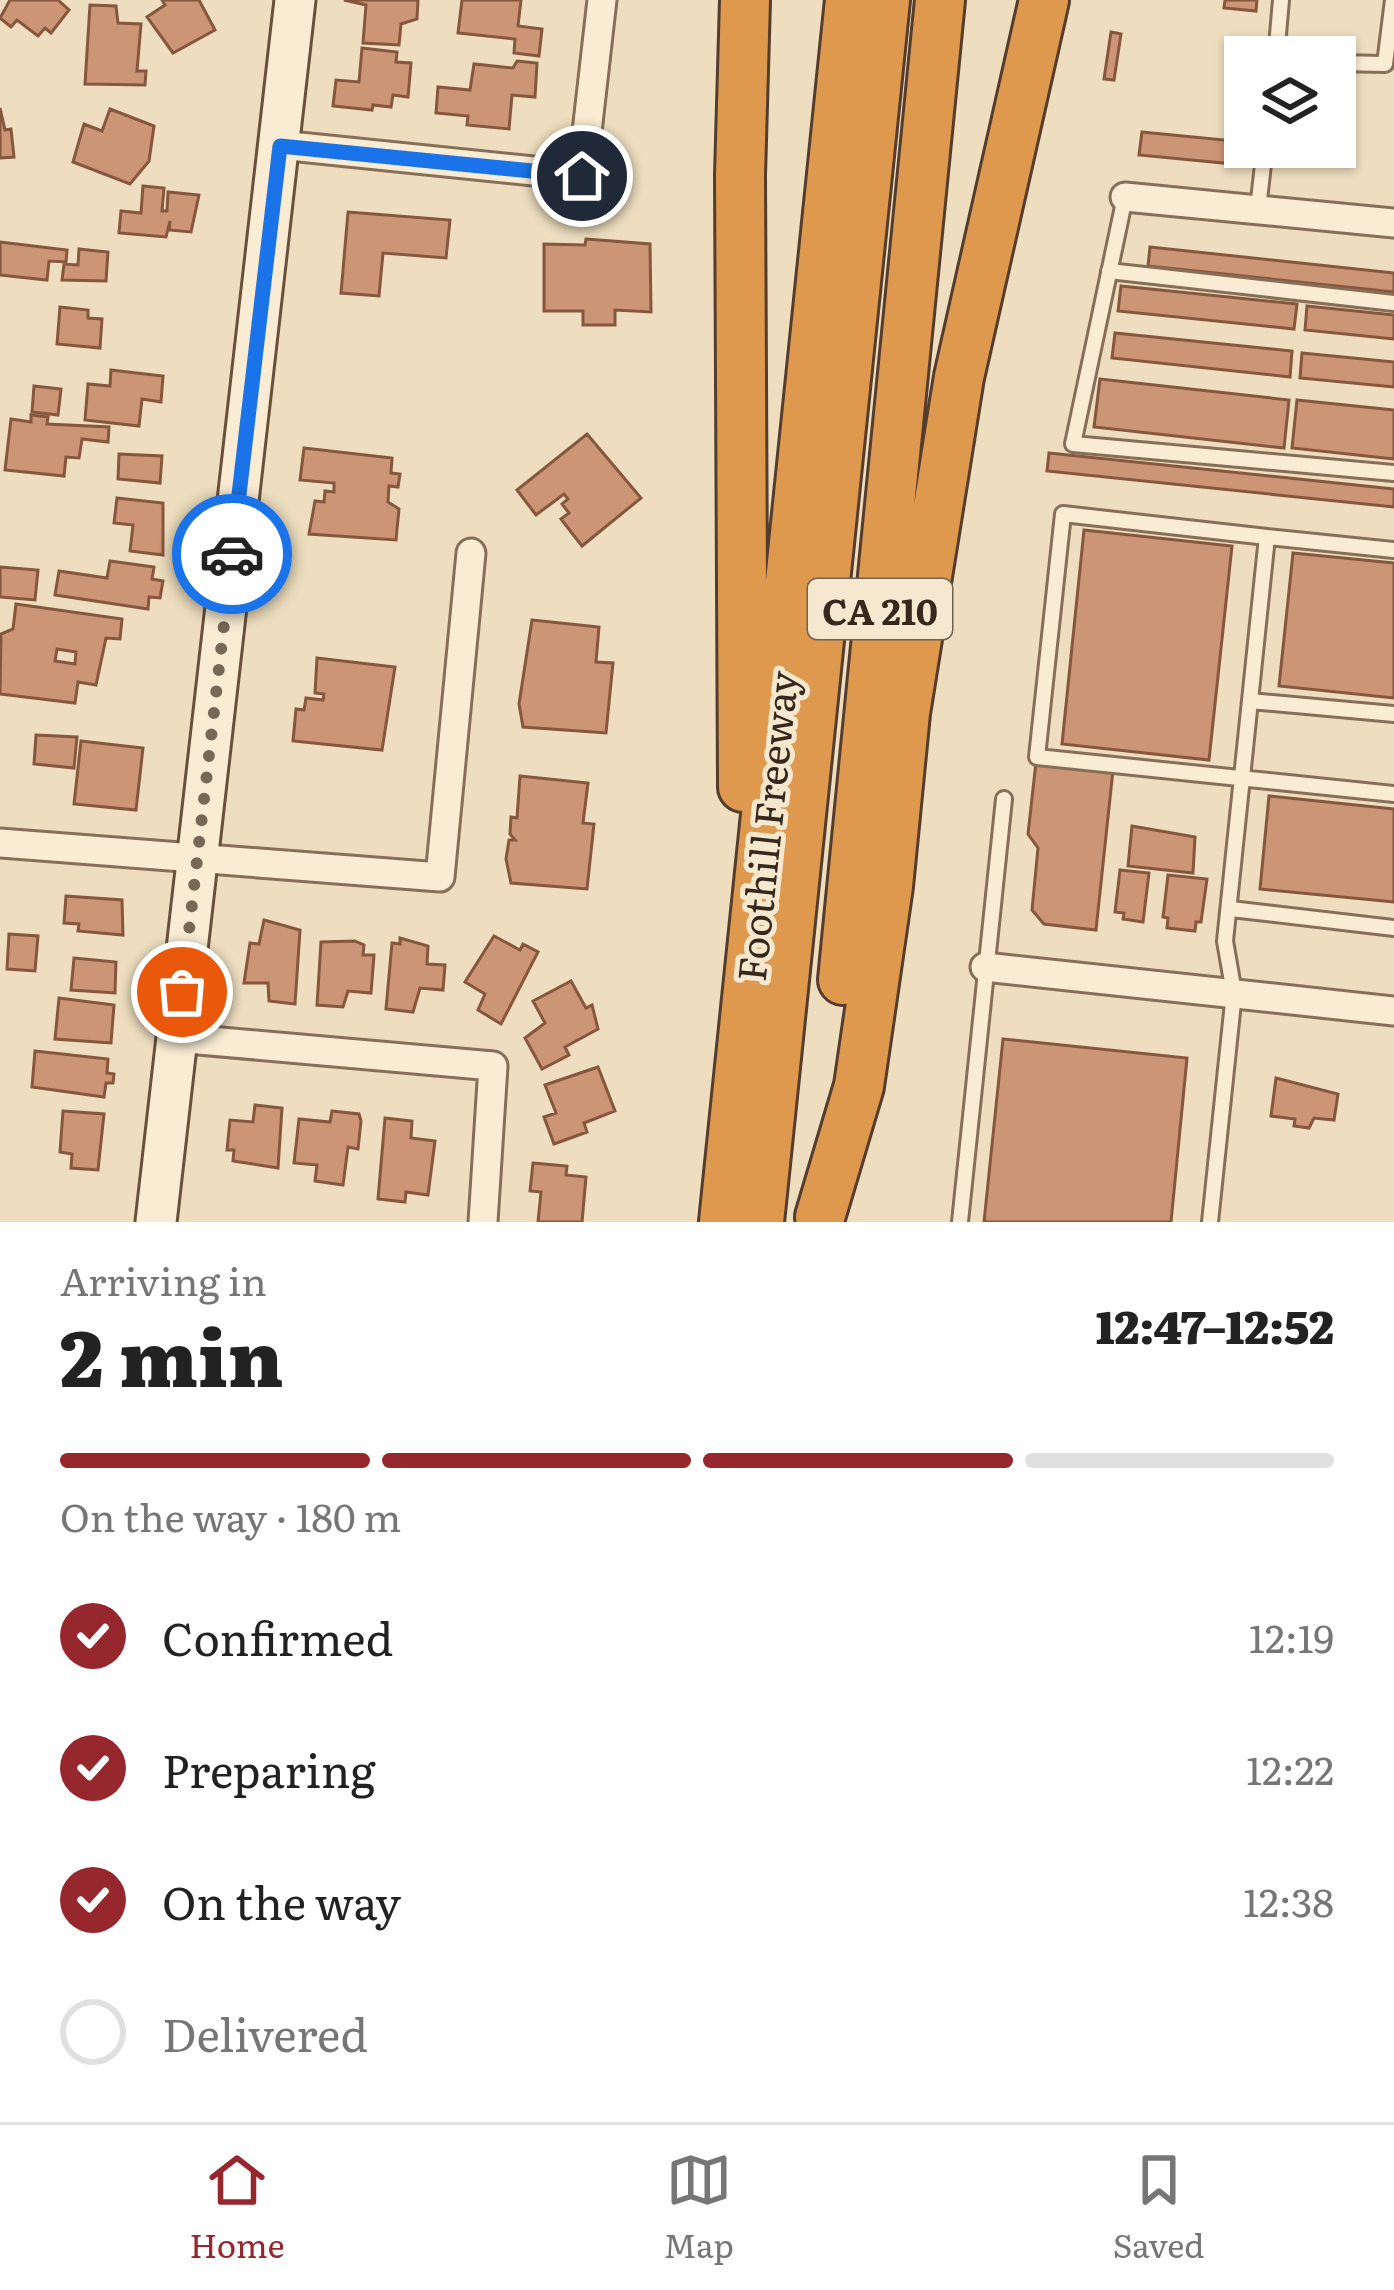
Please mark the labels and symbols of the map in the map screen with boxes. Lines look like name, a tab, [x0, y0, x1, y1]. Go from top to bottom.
pin	[531, 125, 633, 227]
courier	[172, 494, 292, 614]
road number: CA 210	[808, 579, 952, 639]
street label: Foothill Freeway	[720, 667, 810, 984]
pin	[131, 941, 233, 1043]

